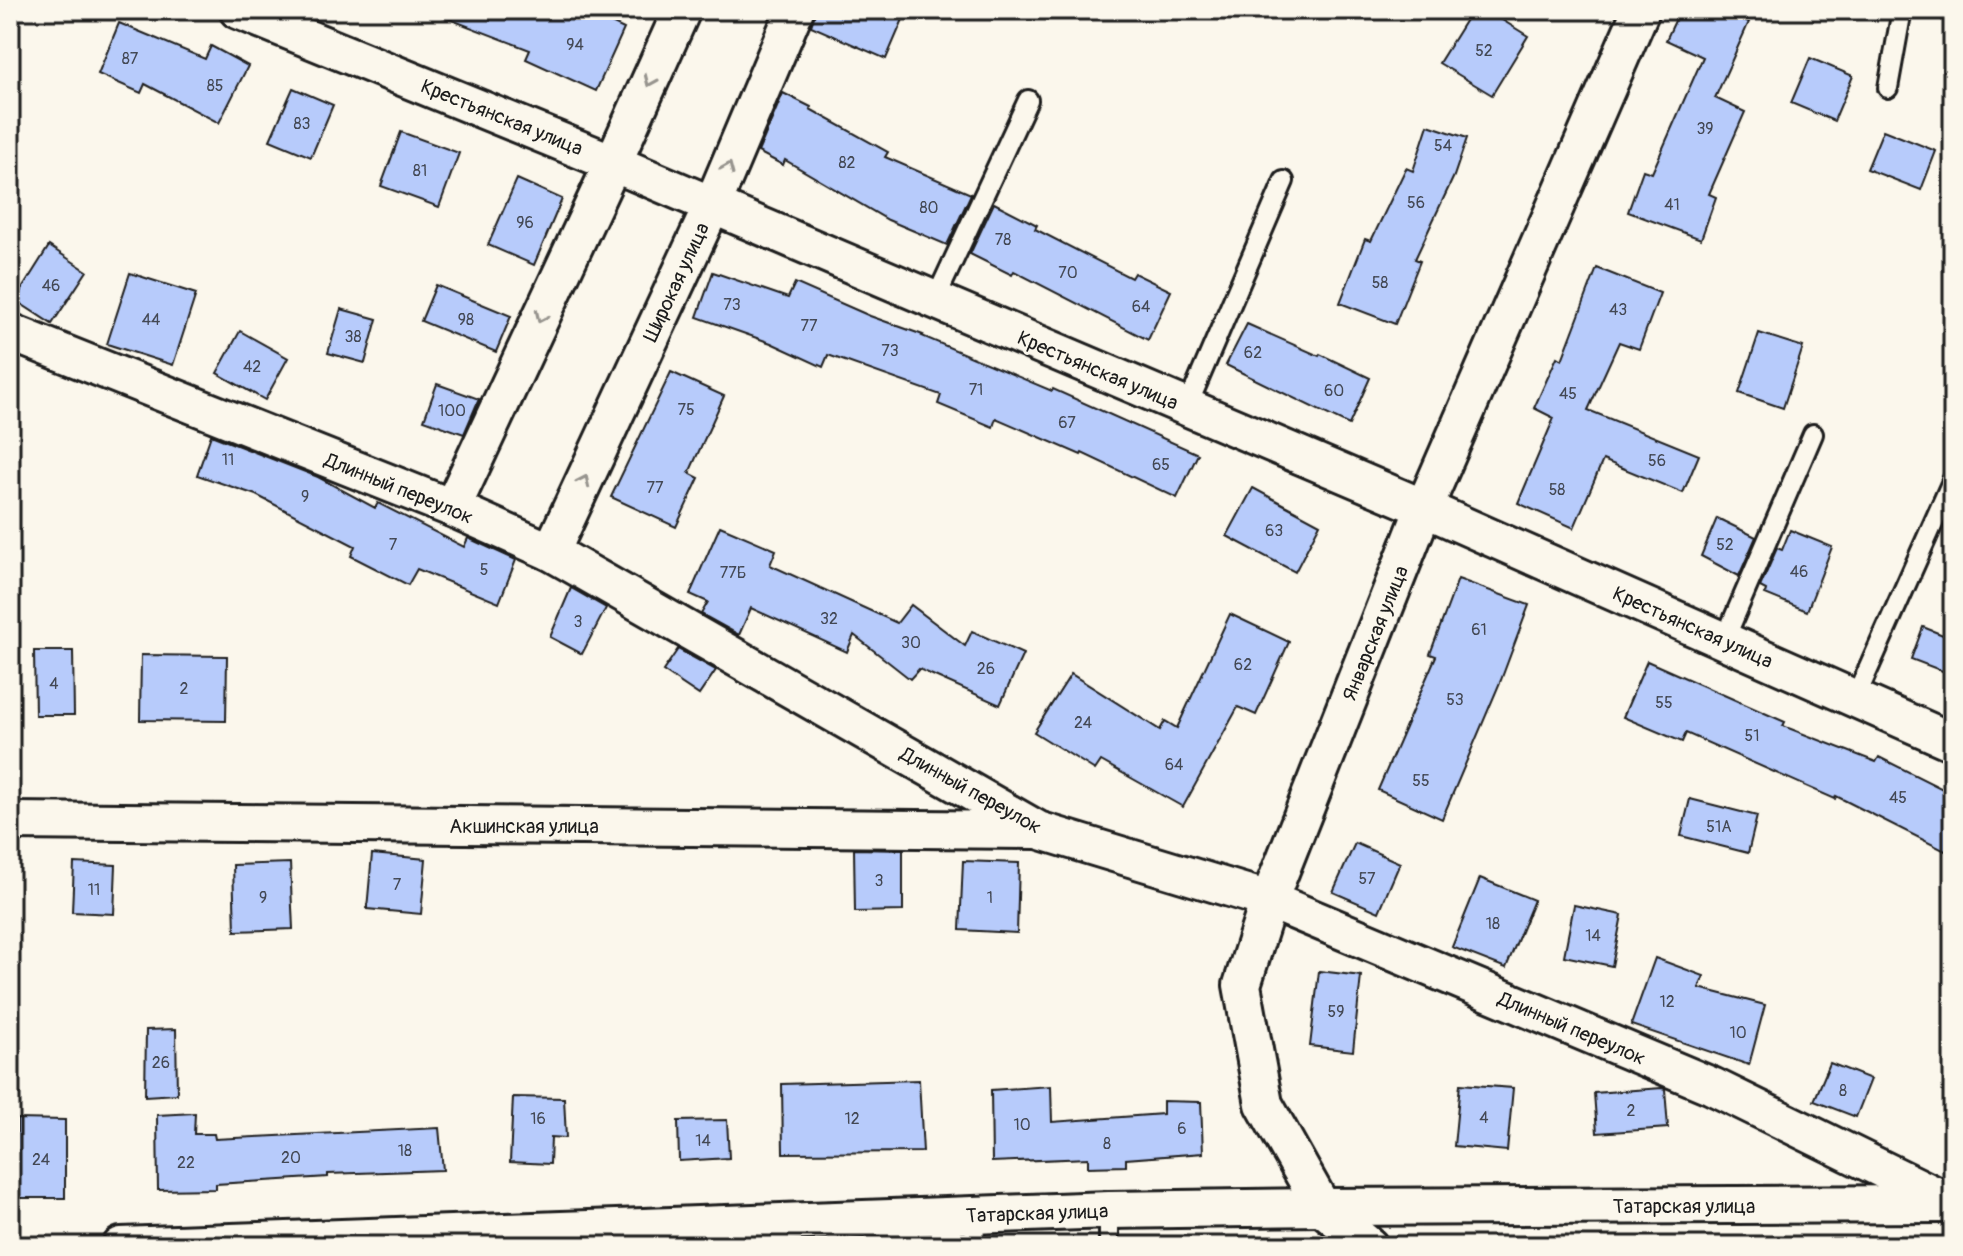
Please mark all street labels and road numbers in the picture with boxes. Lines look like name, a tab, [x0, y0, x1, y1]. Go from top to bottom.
street label: Крестьянская улица	[417, 74, 586, 161]
street label: Широкая улица	[638, 219, 715, 346]
street label: Крестьянская улица	[1014, 325, 1182, 416]
street label: Длинный переулок	[320, 447, 477, 530]
street label: Январская улица	[1337, 562, 1414, 704]
street label: Крестьянская улица	[1609, 581, 1777, 674]
street label: Длинный переулок	[895, 741, 1046, 840]
street label: Акшинская улица	[449, 814, 599, 839]
street label: Длинный переулок	[1493, 986, 1649, 1071]
street label: Татарская улица	[1613, 1194, 1755, 1219]
street label: Татарская улица	[965, 1199, 1109, 1228]

